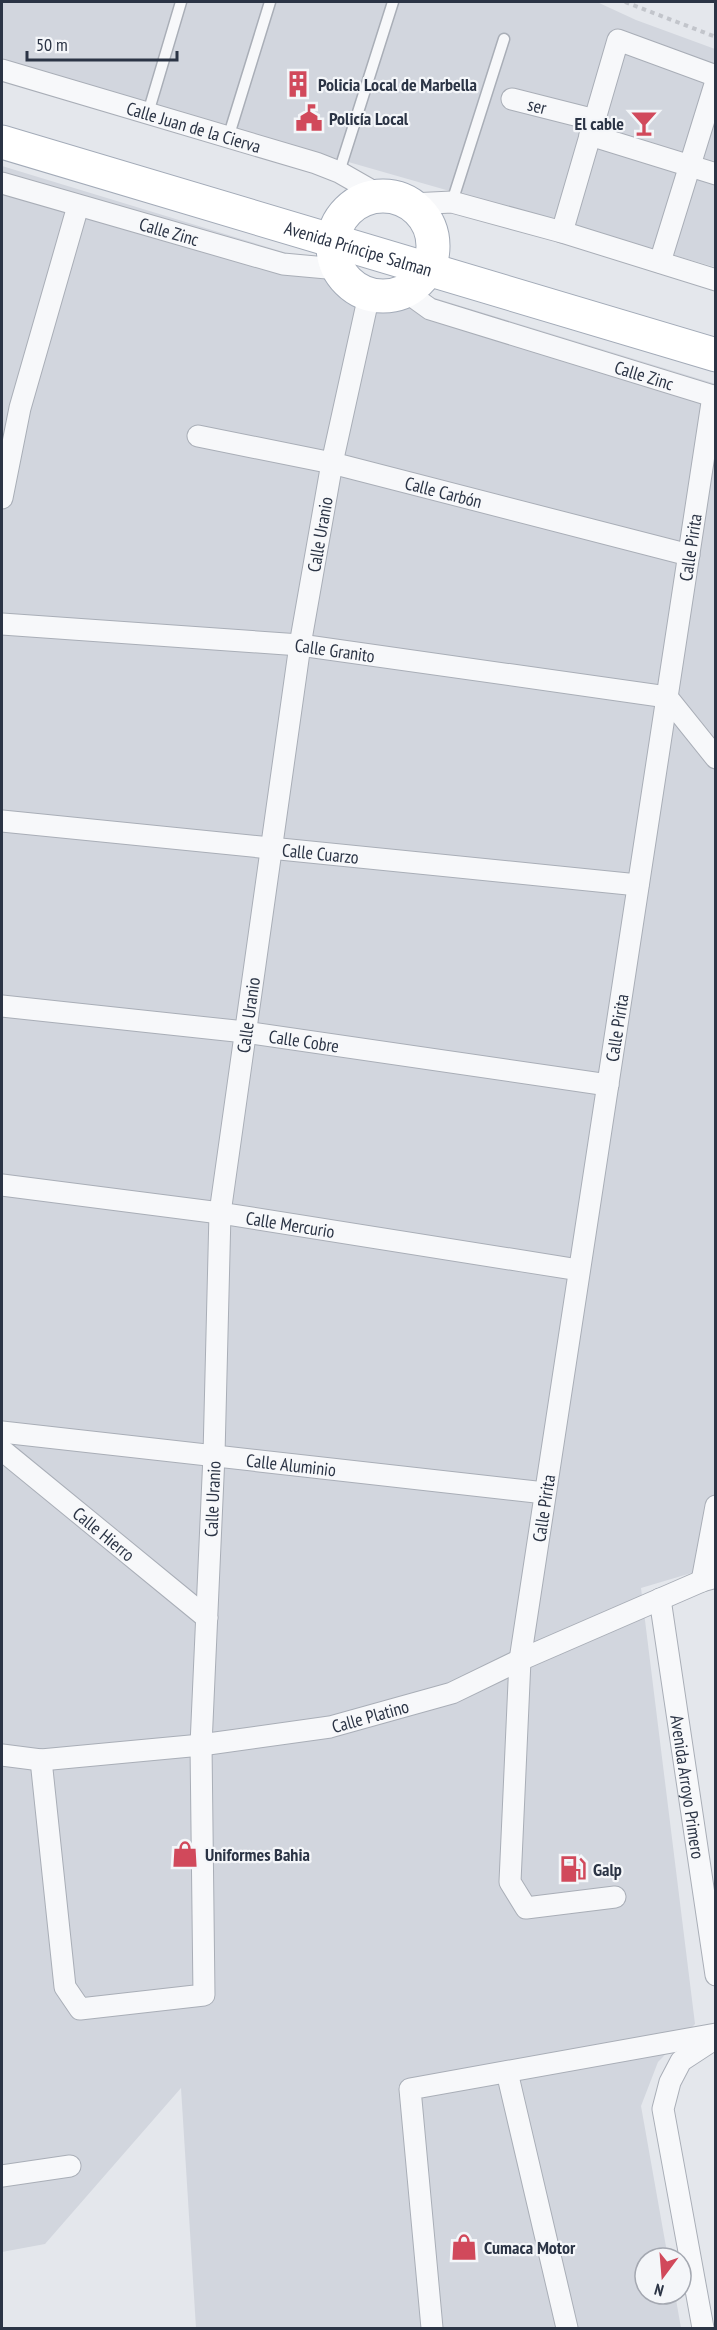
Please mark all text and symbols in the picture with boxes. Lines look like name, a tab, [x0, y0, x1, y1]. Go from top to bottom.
scale bar	[27, 24, 177, 62]
text: 50 m	[36, 33, 68, 56]
building icon: Policia Local de Marbella	[283, 69, 313, 99]
place label: Policia Local de Marbella	[318, 73, 477, 96]
street label: ser	[525, 92, 549, 119]
street label: Calle Juan de la Cierva	[124, 96, 264, 158]
public building icon: Policía Local	[294, 103, 324, 133]
place label: Policía Local	[329, 107, 409, 130]
bar icon: El cable	[629, 108, 659, 138]
place label: El cable	[574, 112, 624, 135]
street label: Calle Zinc	[137, 212, 202, 251]
street label: Avenida Príncipe Salman	[282, 215, 435, 281]
street label: Calle Zinc	[612, 355, 677, 395]
street label: Calle Carbón	[403, 471, 485, 513]
street label: Calle Uranio	[302, 495, 337, 574]
street label: Calle Pirita	[673, 512, 706, 583]
street label: Calle Granito	[294, 633, 376, 667]
street label: Calle Cuarzo	[281, 838, 360, 868]
street label: Calle Uranio	[231, 976, 265, 1054]
street label: Calle Pirita	[600, 992, 633, 1063]
street label: Calle Cobre	[267, 1024, 341, 1057]
street label: Calle Mercurio	[244, 1206, 337, 1243]
street label: Calle Aluminio	[245, 1448, 337, 1481]
street label: Calle Uranio	[199, 1460, 225, 1537]
street label: Calle Pirita	[527, 1473, 560, 1543]
street label: Calle Hierro	[68, 1501, 140, 1566]
street label: Calle Platino	[329, 1694, 412, 1737]
street label: Avenida Arroyo Primero	[666, 1713, 710, 1861]
shop icon: Uniformes Bahia	[170, 1839, 200, 1869]
place label: Uniformes Bahia	[205, 1843, 310, 1866]
fuel station icon: Galp	[558, 1854, 588, 1884]
place label: Galp	[593, 1858, 622, 1881]
shop icon: Cumaca Motor	[449, 2232, 479, 2262]
place label: Cumaca Motor	[484, 2236, 576, 2259]
north arrow	[633, 2246, 693, 2306]
text: N	[652, 2280, 666, 2301]

